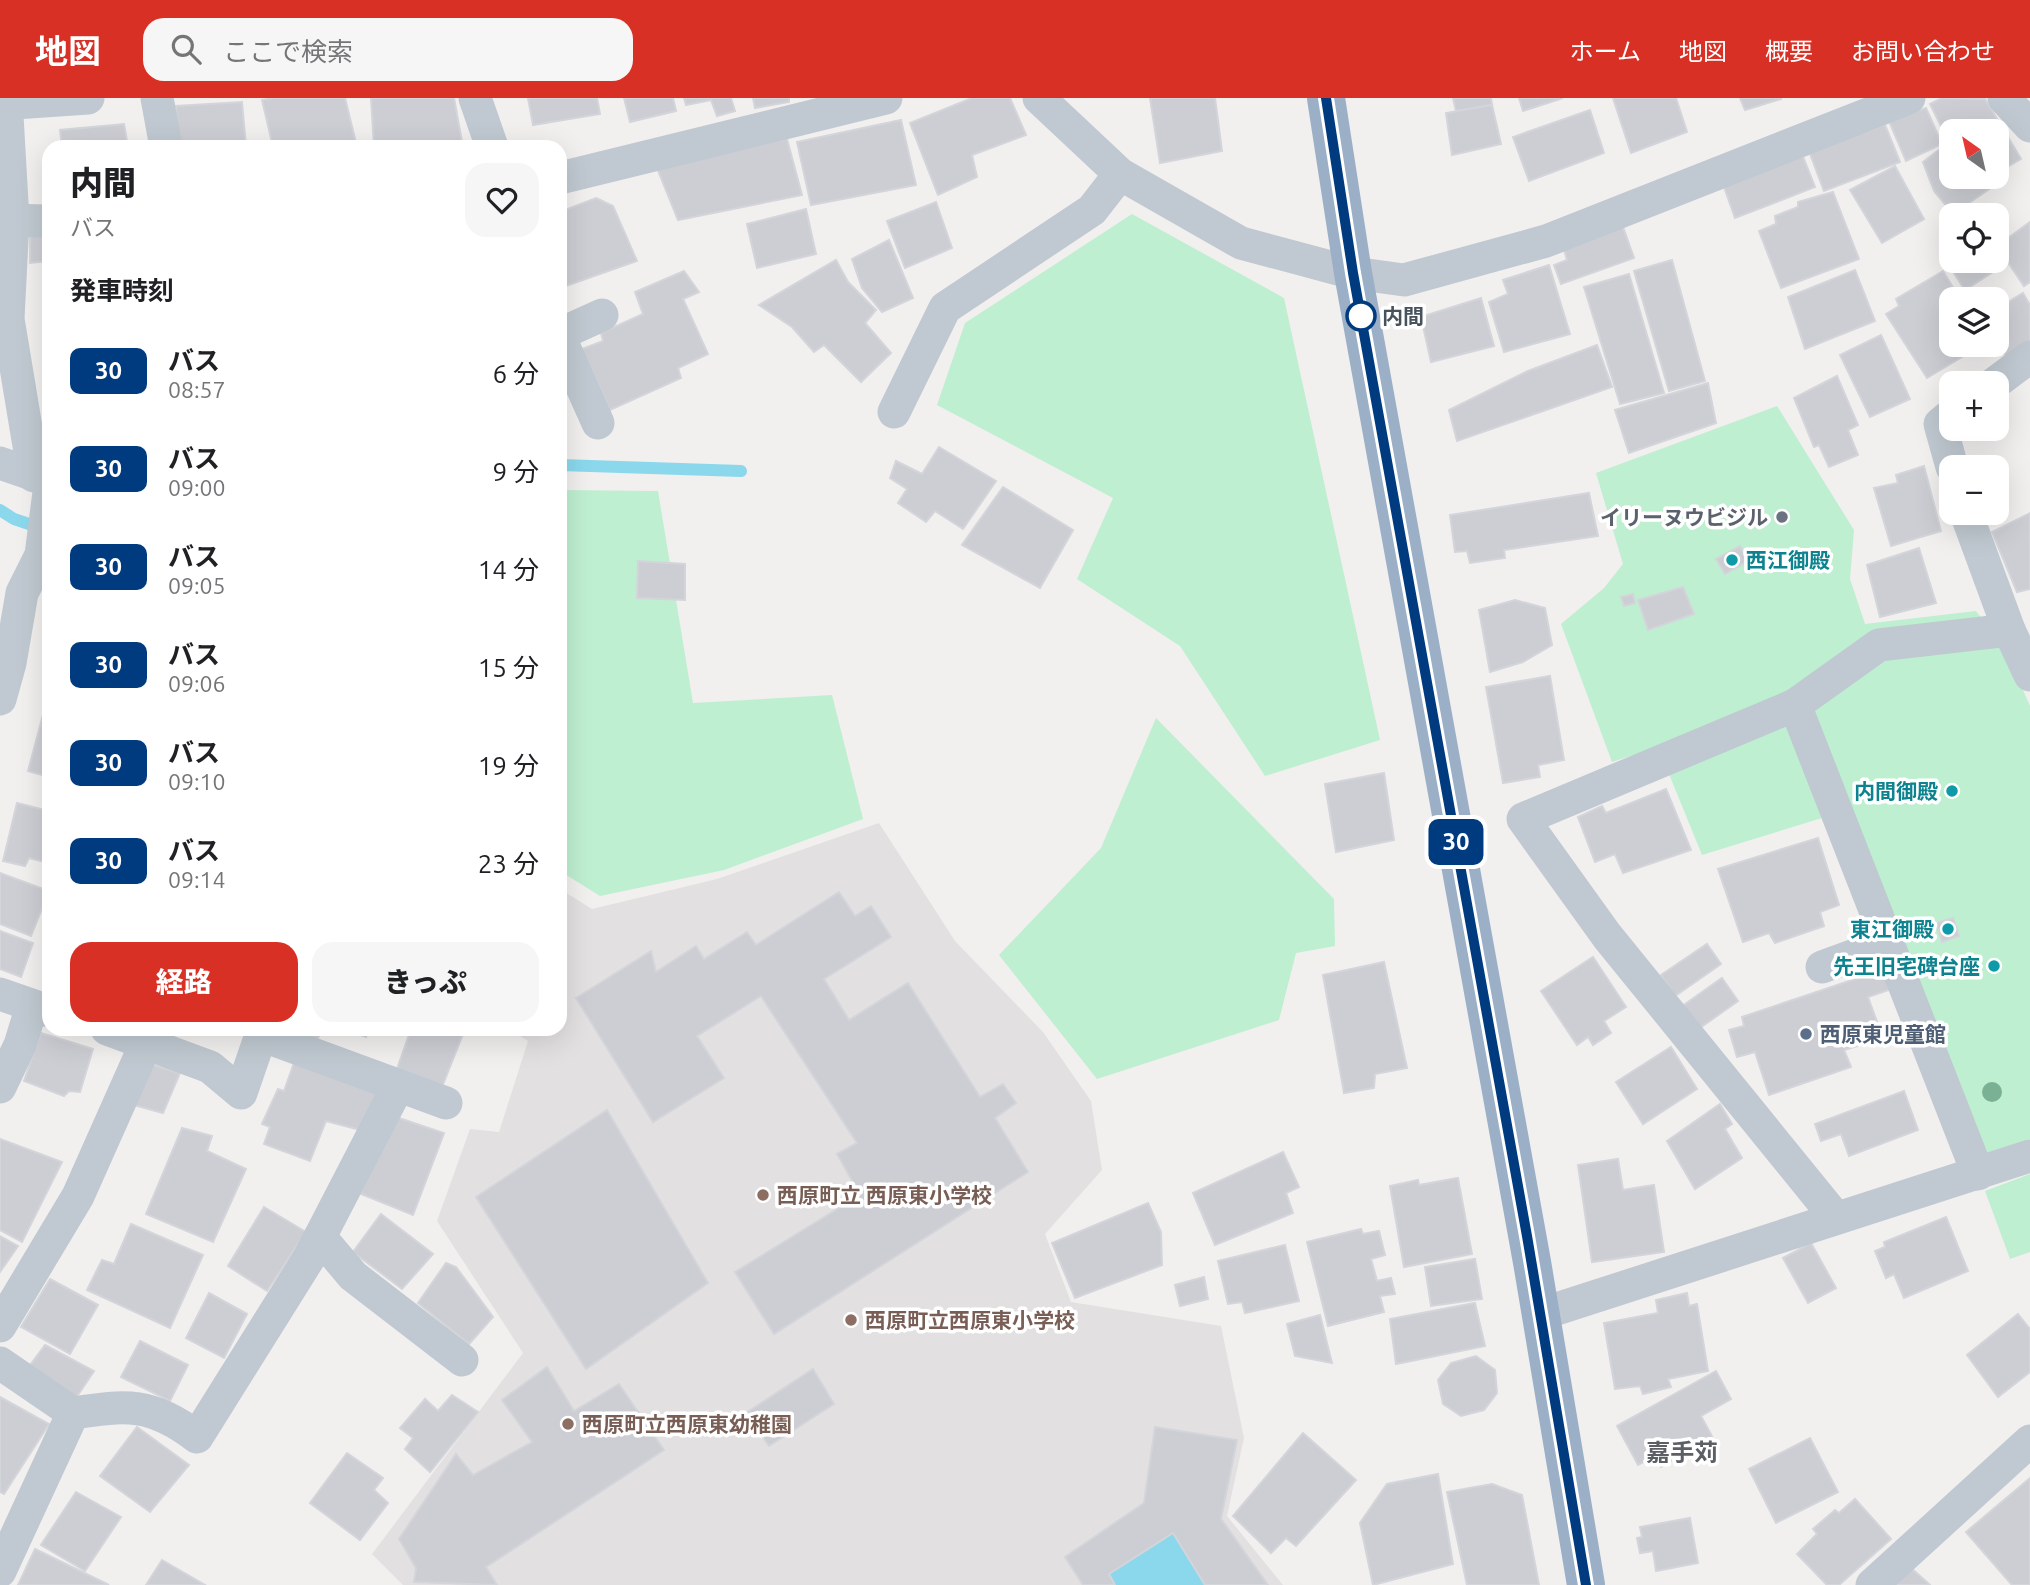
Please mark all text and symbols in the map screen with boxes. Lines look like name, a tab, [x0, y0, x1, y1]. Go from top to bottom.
search box	[143, 18, 633, 81]
icon: search	[167, 30, 205, 68]
text: 地図	[35, 32, 101, 69]
text: ここで検索	[223, 37, 353, 66]
text: ホーム	[1570, 38, 1641, 65]
text: 地図	[1679, 38, 1727, 65]
text: 概要	[1765, 38, 1813, 65]
text: お問い合わせ	[1851, 38, 1995, 65]
north arrow	[1939, 119, 2009, 189]
map controls	[1939, 119, 2009, 525]
button: heart	[465, 163, 539, 237]
text: 内間	[70, 164, 136, 201]
button: locate	[1939, 203, 2009, 273]
text: バス	[70, 215, 116, 240]
text: 発車時刻	[70, 276, 174, 305]
button: layers	[1939, 287, 2009, 357]
marker: 内間	[1346, 301, 1376, 331]
place label: 内間	[1382, 304, 1424, 328]
text: バス	[168, 346, 220, 375]
text: 30	[95, 357, 122, 384]
text: 6 分	[492, 359, 539, 388]
button: +	[1939, 371, 2009, 441]
text: 08:57	[168, 377, 226, 402]
text: バス	[168, 444, 220, 473]
text: 30	[95, 455, 122, 482]
button: −	[1939, 455, 2009, 525]
text: 9 分	[492, 457, 539, 486]
text: 09:00	[168, 475, 226, 500]
place label: イリーヌウビジル	[1600, 505, 1768, 529]
marker: イリーヌウビジル	[1774, 509, 1790, 525]
text: バス	[168, 542, 220, 571]
place label: 西江御殿	[1746, 548, 1830, 572]
marker: 西江御殿	[1724, 552, 1740, 568]
text: 30	[95, 553, 122, 580]
text: 14 分	[478, 555, 539, 584]
text: 09:05	[168, 573, 226, 598]
text: バス	[168, 640, 220, 669]
text: 30	[95, 651, 122, 678]
text: 15 分	[478, 653, 539, 682]
text: 09:06	[168, 671, 226, 696]
text: バス	[168, 738, 220, 767]
text: 30	[95, 749, 122, 776]
text: 19 分	[478, 751, 539, 780]
text: 09:10	[168, 769, 226, 794]
place label: 内間御殿	[1854, 779, 1938, 803]
marker: 内間御殿	[1944, 783, 1960, 799]
line badge: 30	[1424, 819, 1488, 865]
text: 30	[1442, 828, 1470, 855]
text: バス	[168, 836, 220, 865]
text: 30	[95, 847, 122, 874]
text: 23 分	[478, 849, 539, 878]
text: 09:14	[168, 867, 226, 892]
place label: 東江御殿	[1850, 917, 1934, 941]
marker: 東江御殿	[1940, 921, 1956, 937]
button: 経路	[70, 942, 298, 1022]
button: きっぷ	[312, 942, 539, 1022]
place label: 先王旧宅碑台座	[1833, 954, 1980, 978]
marker: 先王旧宅碑台座	[1986, 958, 2002, 974]
place label: 西原東児童館	[1820, 1022, 1946, 1046]
marker: 西原東児童館	[1798, 1026, 1814, 1042]
place label: 西原町立 西原東小学校	[777, 1183, 992, 1207]
marker: 西原町立 西原東小学校	[755, 1187, 771, 1203]
place label: 西原町立西原東小学校	[865, 1308, 1075, 1332]
marker: 西原町立西原東小学校	[843, 1312, 859, 1328]
place label: 西原町立西原東幼稚園	[582, 1412, 792, 1436]
marker: 西原町立西原東幼稚園	[560, 1416, 576, 1432]
district label: 嘉手苅	[1646, 1439, 1718, 1466]

